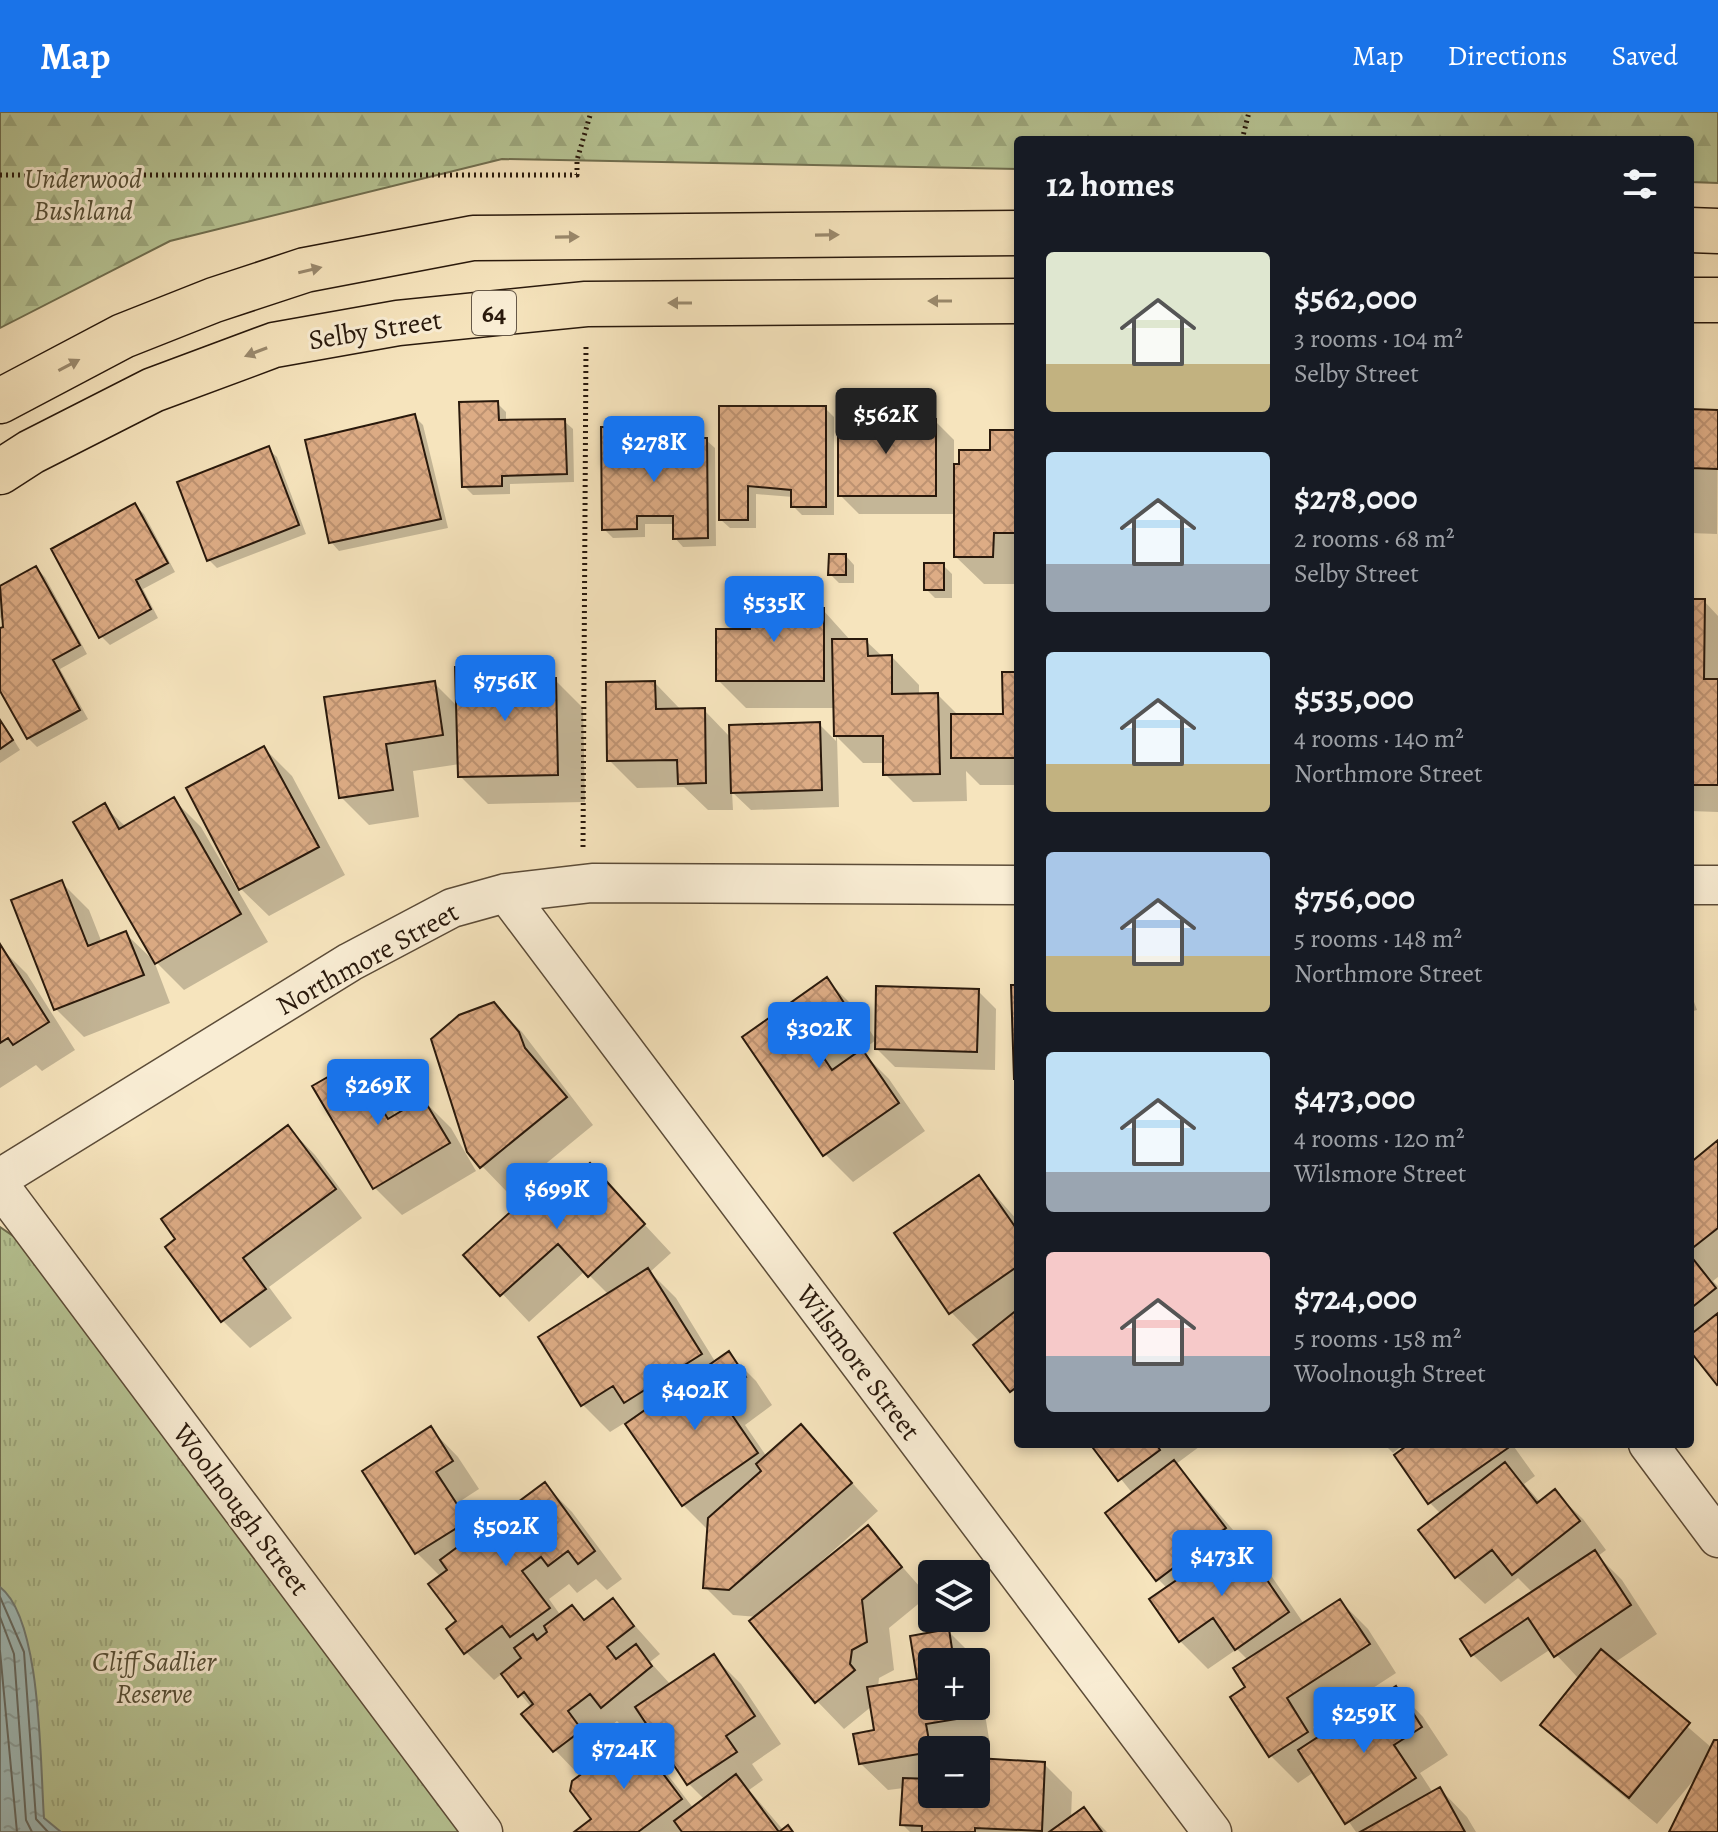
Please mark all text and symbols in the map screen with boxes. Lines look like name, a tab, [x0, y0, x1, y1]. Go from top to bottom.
text: Map	[40, 30, 110, 82]
text: Map	[1352, 37, 1403, 75]
text: Directions	[1447, 37, 1568, 75]
text: Saved	[1612, 37, 1678, 75]
park label: Underwood Bushland	[24, 160, 142, 230]
text: 12 homes	[1046, 161, 1175, 208]
icon: filters	[1618, 162, 1662, 206]
one-way arrow	[815, 229, 840, 241]
one-way arrow	[555, 231, 580, 243]
one-way arrow	[298, 263, 323, 276]
text: $562,000	[1294, 274, 1417, 321]
icon: home	[1110, 284, 1206, 380]
road number: 64	[472, 291, 516, 335]
one-way arrow	[927, 295, 952, 308]
one-way arrow	[667, 297, 692, 309]
street label: Selby Street	[306, 301, 444, 359]
text: 3 rooms · 104 m²	[1294, 321, 1463, 356]
one-way arrow	[244, 346, 268, 359]
text: Selby Street	[1294, 356, 1419, 391]
one-way arrow	[58, 358, 80, 372]
pin: $562K	[830, 388, 942, 456]
text: $562K	[853, 396, 919, 431]
pin: $278K	[598, 416, 710, 484]
text: $278K	[621, 424, 687, 459]
text: $278,000	[1294, 474, 1418, 521]
icon: home	[1110, 484, 1206, 580]
text: 2 rooms · 68 m²	[1294, 521, 1455, 556]
text: Selby Street	[1294, 556, 1419, 591]
pin: $535K	[718, 576, 830, 644]
text: $535K	[743, 584, 805, 619]
pin: $756K	[449, 655, 561, 723]
text: $756K	[473, 663, 537, 698]
text: $535,000	[1294, 674, 1414, 721]
icon: home	[1110, 684, 1206, 780]
text: 4 rooms · 140 m²	[1294, 721, 1464, 756]
text: Northmore Street	[1294, 756, 1483, 791]
text: $756,000	[1294, 874, 1415, 921]
icon: home	[1110, 884, 1206, 980]
street label: Northmore Street	[269, 893, 465, 1025]
text: 5 rooms · 148 m²	[1294, 921, 1462, 956]
text: Northmore Street	[1294, 956, 1483, 991]
pin: $302K	[763, 1002, 875, 1070]
text: $302K	[786, 1010, 852, 1045]
pin: $269K	[322, 1059, 434, 1127]
text: $269K	[345, 1067, 411, 1102]
text: $473,000	[1294, 1074, 1415, 1121]
icon: home	[1110, 1084, 1206, 1180]
text: 4 rooms · 120 m²	[1294, 1121, 1464, 1156]
text: Wilsmore Street	[1294, 1156, 1466, 1191]
pin: $699K	[501, 1163, 613, 1231]
text: $699K	[524, 1171, 590, 1206]
text: $724,000	[1294, 1274, 1417, 1321]
street label: Wilsmore Street	[787, 1276, 929, 1448]
icon: home	[1110, 1284, 1206, 1380]
text: 5 rooms · 158 m²	[1294, 1321, 1461, 1356]
text: Woolnough Street	[1294, 1356, 1486, 1391]
pin: $402K	[639, 1364, 751, 1432]
text: $402K	[661, 1372, 729, 1407]
street label: Woolnough Street	[163, 1415, 319, 1604]
pin: $502K	[450, 1500, 562, 1568]
text: $502K	[473, 1508, 539, 1543]
pin: $473K	[1166, 1530, 1278, 1598]
text: $473K	[1190, 1538, 1254, 1573]
map controls	[918, 1560, 990, 1808]
button: layers	[918, 1560, 990, 1632]
park label: Cliff Sadlier Reserve	[92, 1643, 217, 1713]
button: +	[918, 1648, 990, 1720]
pin: $259K	[1308, 1687, 1420, 1755]
text: $259K	[1332, 1695, 1396, 1730]
pin: $724K	[568, 1723, 680, 1791]
text: $724K	[591, 1731, 657, 1766]
button: −	[918, 1736, 990, 1808]

